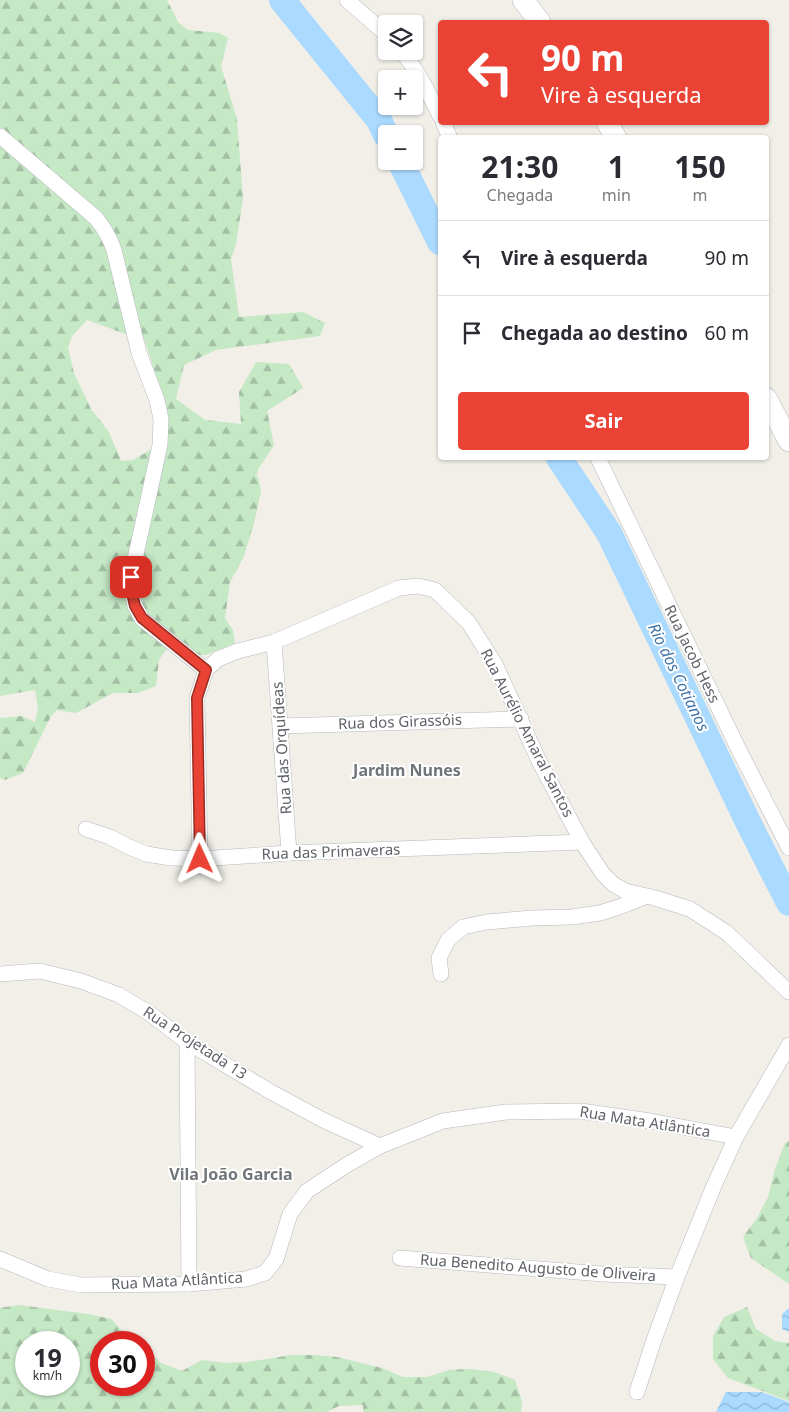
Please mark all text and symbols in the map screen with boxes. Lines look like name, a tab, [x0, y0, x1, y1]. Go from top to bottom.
map controls	[378, 15, 423, 170]
button: layers	[378, 15, 423, 60]
text: 90 m	[541, 34, 624, 81]
icon: left	[458, 40, 523, 105]
button: +	[378, 70, 423, 115]
text: Vire à esquerda	[541, 79, 702, 109]
button: −	[378, 125, 423, 170]
text: 21:30	[481, 146, 558, 187]
text: 1	[608, 146, 625, 187]
text: 150	[674, 146, 726, 187]
text: Chegada	[487, 184, 553, 206]
text: min	[602, 184, 631, 206]
text: m	[692, 184, 707, 206]
icon: left	[458, 244, 486, 272]
text: Vire à esquerda	[501, 245, 648, 271]
text: 90 m	[705, 245, 749, 271]
icon: arrive	[458, 319, 486, 347]
text: Chegada ao destino	[501, 320, 688, 346]
text: 60 m	[705, 320, 749, 346]
button: Sair	[458, 392, 749, 450]
pin	[110, 556, 152, 598]
icon: arrive	[117, 563, 145, 591]
street label: Rua Jacob Hess	[661, 601, 725, 706]
water label: Rio dos Cotianos	[643, 619, 715, 735]
street label: Rua Aurélio Amaral Santos	[477, 645, 579, 820]
street label: Rua das Orquídeas	[266, 681, 296, 815]
street label: Rua dos Girassóis	[338, 709, 462, 733]
district label: Jardim Nunes	[351, 759, 461, 781]
position arrow	[173, 832, 225, 884]
street label: Rua das Primaveras	[261, 839, 401, 863]
street label: Rua Projetada 13	[140, 1001, 251, 1083]
street label: Rua Mata Atlântica	[578, 1101, 712, 1141]
district label: Vila João Garcia	[169, 1163, 293, 1185]
street label: Rua Benedito Augusto de Oliveira	[419, 1249, 657, 1285]
street label: Rua Mata Atlântica	[110, 1267, 243, 1293]
speed limit sign: 30	[90, 1331, 155, 1396]
text: 19	[33, 1340, 62, 1374]
text: km/h	[33, 1367, 62, 1384]

